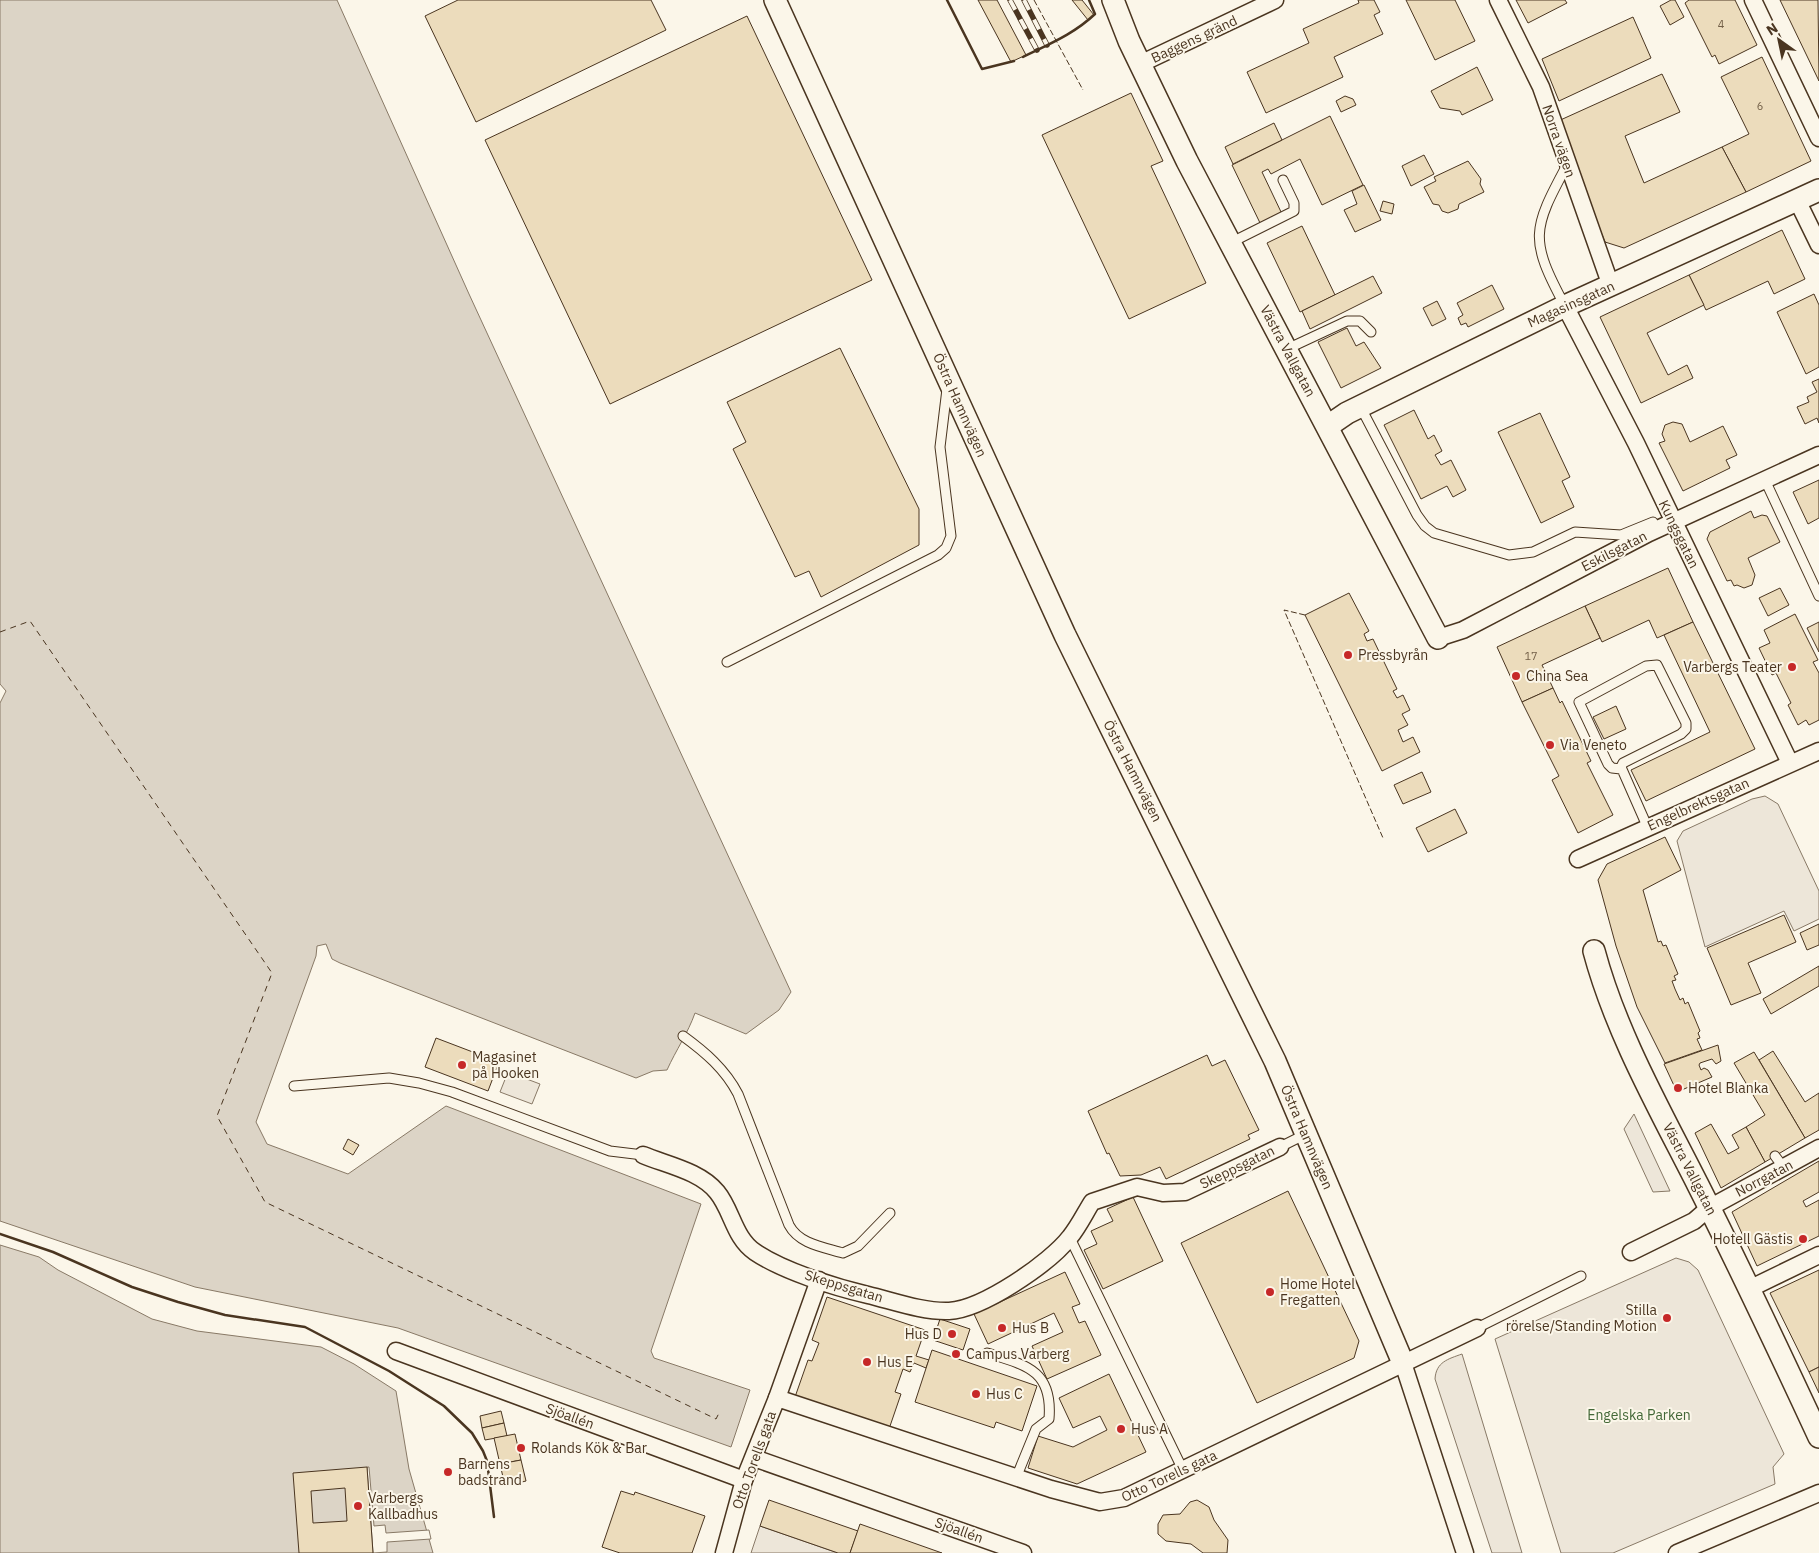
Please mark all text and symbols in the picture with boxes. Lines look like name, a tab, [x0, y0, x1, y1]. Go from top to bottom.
street label: Baggens gränd	[1148, 11, 1240, 67]
north arrow	[1754, 15, 1804, 65]
house number: 4	[1718, 17, 1725, 31]
text: N	[1763, 19, 1781, 39]
house number: 6	[1757, 99, 1763, 113]
street label: Norra vägen	[1538, 102, 1580, 180]
street label: Magasinsgatan	[1524, 277, 1618, 331]
street label: Västra Vallgatan	[1256, 302, 1320, 400]
street label: Östra Hamnvägen	[929, 350, 991, 460]
street label: Kungsgatan	[1655, 497, 1703, 571]
street label: Eskilsgatan	[1578, 527, 1650, 575]
place label: Pressbyrån	[1358, 646, 1428, 664]
marker: Pressbyrån	[1342, 649, 1354, 661]
house number: 17	[1524, 649, 1538, 663]
place label: Varbergs Teater	[1683, 658, 1782, 676]
marker: Varbergs Teater	[1786, 661, 1798, 673]
place label: China Sea	[1526, 667, 1589, 685]
marker: China Sea	[1510, 670, 1522, 682]
street label: Östra Hamnvägen	[1100, 717, 1166, 825]
place label: Via Veneto	[1560, 736, 1627, 754]
marker: Via Veneto	[1544, 739, 1556, 751]
street label: Engelbrektsgatan	[1644, 773, 1752, 835]
place label: Magasinet på Hooken	[472, 1048, 539, 1082]
marker: Magasinet på Hooken	[456, 1059, 468, 1071]
place label: Hotel Blanka	[1688, 1079, 1769, 1097]
street label: Östra Hamnvägen	[1277, 1082, 1337, 1192]
marker: Hotel Blanka	[1672, 1082, 1684, 1094]
street label: Västra Vallgatan	[1659, 1120, 1721, 1218]
street label: Skeppsgatan	[1197, 1141, 1277, 1193]
street label: Norrgatan	[1732, 1155, 1796, 1201]
place label: Hotell Gästis	[1713, 1230, 1793, 1248]
marker: Hotell Gästis	[1797, 1233, 1809, 1245]
street label: Skeppsgatan	[803, 1266, 885, 1306]
place label: Home Hotel Fregatten	[1280, 1275, 1355, 1309]
marker: Home Hotel Fregatten	[1264, 1286, 1276, 1298]
place label: Stilla rörelse/Standing Motion	[1506, 1301, 1658, 1335]
marker: Stilla rörelse/Standing Motion	[1661, 1312, 1673, 1324]
place label: Hus B	[1012, 1319, 1049, 1337]
marker: Hus B	[996, 1322, 1008, 1334]
place label: Hus D	[905, 1325, 942, 1343]
marker: Hus D	[946, 1328, 958, 1340]
place label: Campus Varberg	[966, 1345, 1070, 1363]
marker: Campus Varberg	[950, 1348, 962, 1360]
place label: Hus E	[877, 1353, 913, 1371]
marker: Hus E	[861, 1356, 873, 1368]
place label: Hus C	[986, 1385, 1023, 1403]
marker: Hus C	[970, 1388, 982, 1400]
street label: Sjöallén	[543, 1399, 597, 1433]
park label: Engelska Parken	[1587, 1406, 1691, 1424]
street label: Otto Torells gata	[728, 1408, 780, 1512]
place label: Hus A	[1131, 1420, 1168, 1438]
marker: Hus A	[1115, 1423, 1127, 1435]
place label: Rolands Kök & Bar	[531, 1439, 647, 1457]
marker: Rolands Kök & Bar	[515, 1442, 527, 1454]
street label: Otto Torells gata	[1118, 1446, 1220, 1506]
place label: Barnens badstrand	[458, 1455, 522, 1489]
marker: Barnens badstrand	[442, 1466, 454, 1478]
place label: Varbergs Kallbadhus	[368, 1489, 438, 1523]
marker: Varbergs Kallbadhus	[352, 1500, 364, 1512]
street label: Sjöallén	[932, 1513, 986, 1547]

